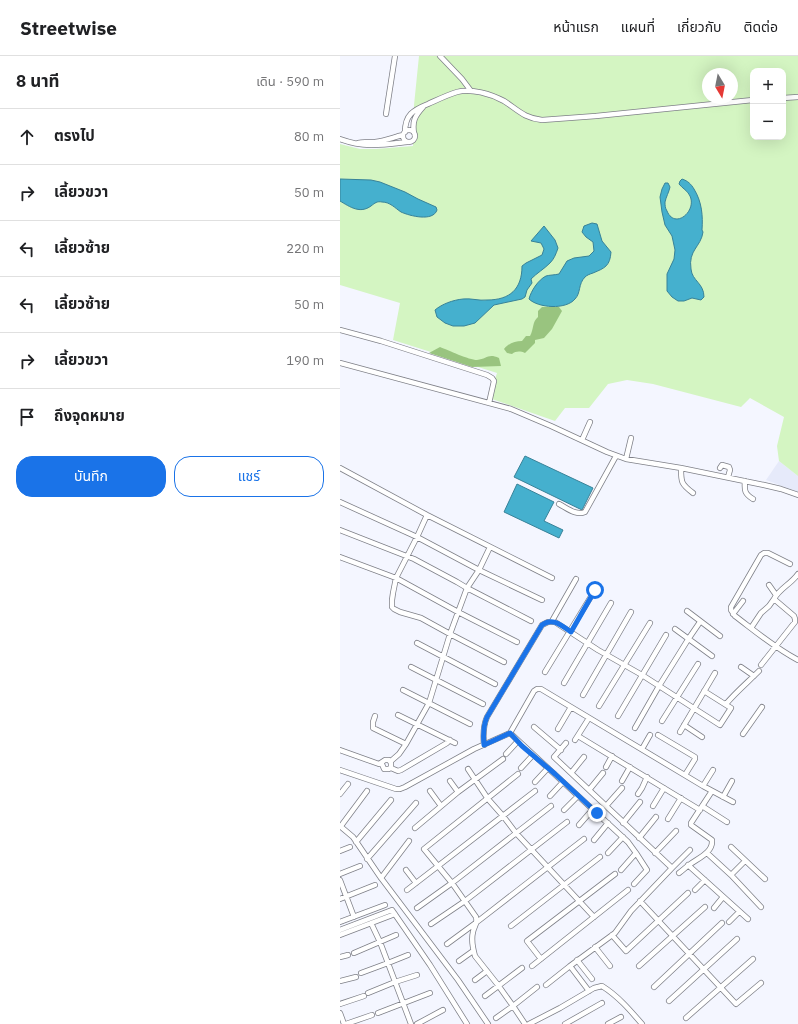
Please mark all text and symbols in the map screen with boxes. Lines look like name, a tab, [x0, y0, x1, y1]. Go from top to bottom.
text: Streetwise	[20, 16, 117, 40]
text: หน้าแรก	[553, 18, 599, 36]
text: แผนที่	[621, 18, 655, 36]
text: เกี่ยวกับ	[677, 18, 722, 36]
text: ติดต่อ	[744, 18, 778, 36]
north arrow	[702, 68, 738, 104]
map controls	[750, 68, 786, 140]
button: +	[750, 68, 786, 104]
text: 8 นาที	[16, 70, 60, 92]
text: เดิน · 590 m	[256, 73, 324, 90]
button: −	[750, 104, 786, 140]
icon: ahead	[16, 126, 38, 148]
text: ตรงไป	[54, 126, 95, 145]
text: 80 m	[294, 128, 324, 145]
icon: right	[16, 182, 38, 204]
text: เลี้ยวขวา	[54, 182, 108, 201]
text: 50 m	[294, 184, 324, 201]
icon: left	[16, 238, 38, 260]
text: เลี้ยวซ้าย	[54, 238, 110, 257]
text: 220 m	[286, 240, 324, 257]
icon: left	[16, 294, 38, 316]
text: เลี้ยวซ้าย	[54, 294, 110, 313]
text: 50 m	[294, 296, 324, 313]
icon: right	[16, 350, 38, 372]
text: เลี้ยวขวา	[54, 350, 108, 369]
text: 190 m	[286, 352, 324, 369]
icon: arrive	[16, 406, 38, 428]
text: ถึงจุดหมาย	[54, 406, 125, 425]
button: บันทึก	[16, 456, 166, 497]
button: แชร์	[174, 456, 324, 497]
route start	[586, 581, 604, 599]
route end	[588, 804, 606, 822]

